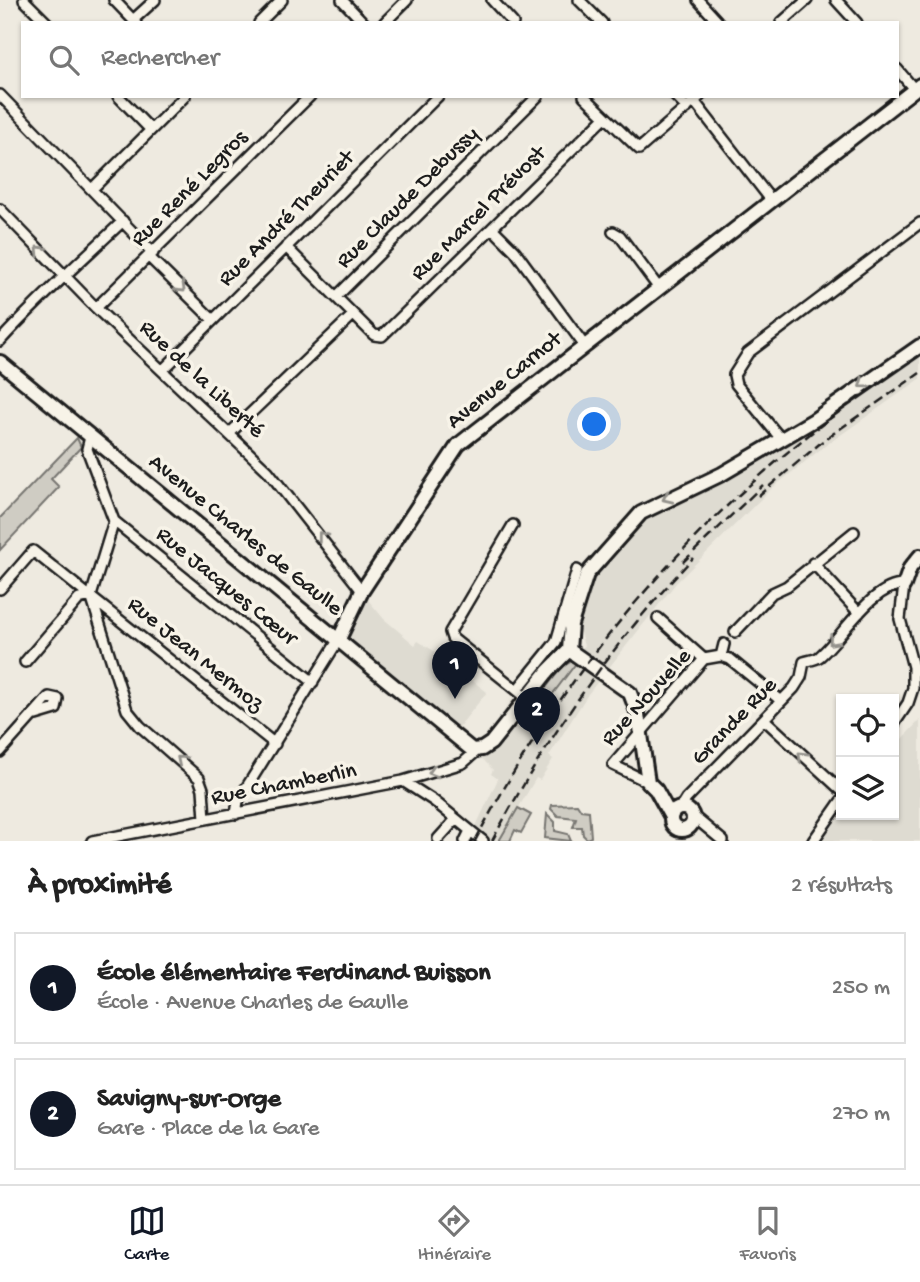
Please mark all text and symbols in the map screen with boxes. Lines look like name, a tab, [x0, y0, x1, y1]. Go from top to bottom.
search box	[21, 21, 899, 98]
icon: search	[45, 41, 83, 79]
text: Rechercher	[101, 44, 219, 75]
street label: Rue Claude Debussy	[331, 121, 485, 275]
street label: Rue René Legros	[126, 125, 254, 253]
street label: Rue Marcel Prévost	[406, 140, 553, 287]
street label: Rue André Theuriet	[213, 144, 362, 293]
one-way arrow	[35, 245, 48, 258]
one-way arrow	[173, 280, 186, 293]
street label: Rue de la Liberté	[133, 315, 270, 446]
street label: Avenue Carnot	[442, 325, 569, 436]
one-way arrow	[858, 376, 871, 388]
your location	[577, 407, 611, 441]
street label: Avenue Charles de Gaulle	[142, 449, 348, 623]
one-way arrow	[662, 490, 675, 504]
street label: Rue Jacques Cœur	[150, 522, 304, 653]
one-way arrow	[317, 531, 330, 544]
street label: Rue Jean Mermoz	[121, 592, 269, 719]
one-way arrow	[829, 633, 842, 646]
pin: 1	[432, 641, 478, 699]
street label: Rue Nouvelle	[596, 643, 699, 752]
street label: Grande Rue	[686, 672, 784, 772]
pin: 2	[514, 687, 560, 745]
map controls	[836, 694, 899, 820]
button: locate	[836, 694, 899, 757]
one-way arrow	[797, 752, 810, 764]
one-way arrow	[176, 756, 189, 768]
button: layers	[836, 757, 899, 820]
street label: Rue Chamberlin	[209, 758, 359, 812]
one-way arrow	[427, 764, 439, 779]
text: À proximité	[28, 869, 172, 904]
text: 2 résultats	[791, 873, 892, 900]
text: École élémentaire Ferdinand Buisson	[97, 959, 491, 990]
text: 1	[48, 975, 58, 1002]
text: 250 m	[832, 975, 890, 1002]
text: École · Avenue Charles de Gaulle	[97, 990, 408, 1017]
text: Savigny-sur-Orge	[97, 1085, 281, 1116]
text: 2	[47, 1101, 59, 1128]
text: 270 m	[832, 1101, 890, 1128]
text: Gare · Place de la Gare	[97, 1116, 319, 1143]
tab: Carte	[124, 1202, 169, 1267]
tab: Itinéraire	[418, 1202, 491, 1267]
tab: Favoris	[739, 1202, 796, 1267]

